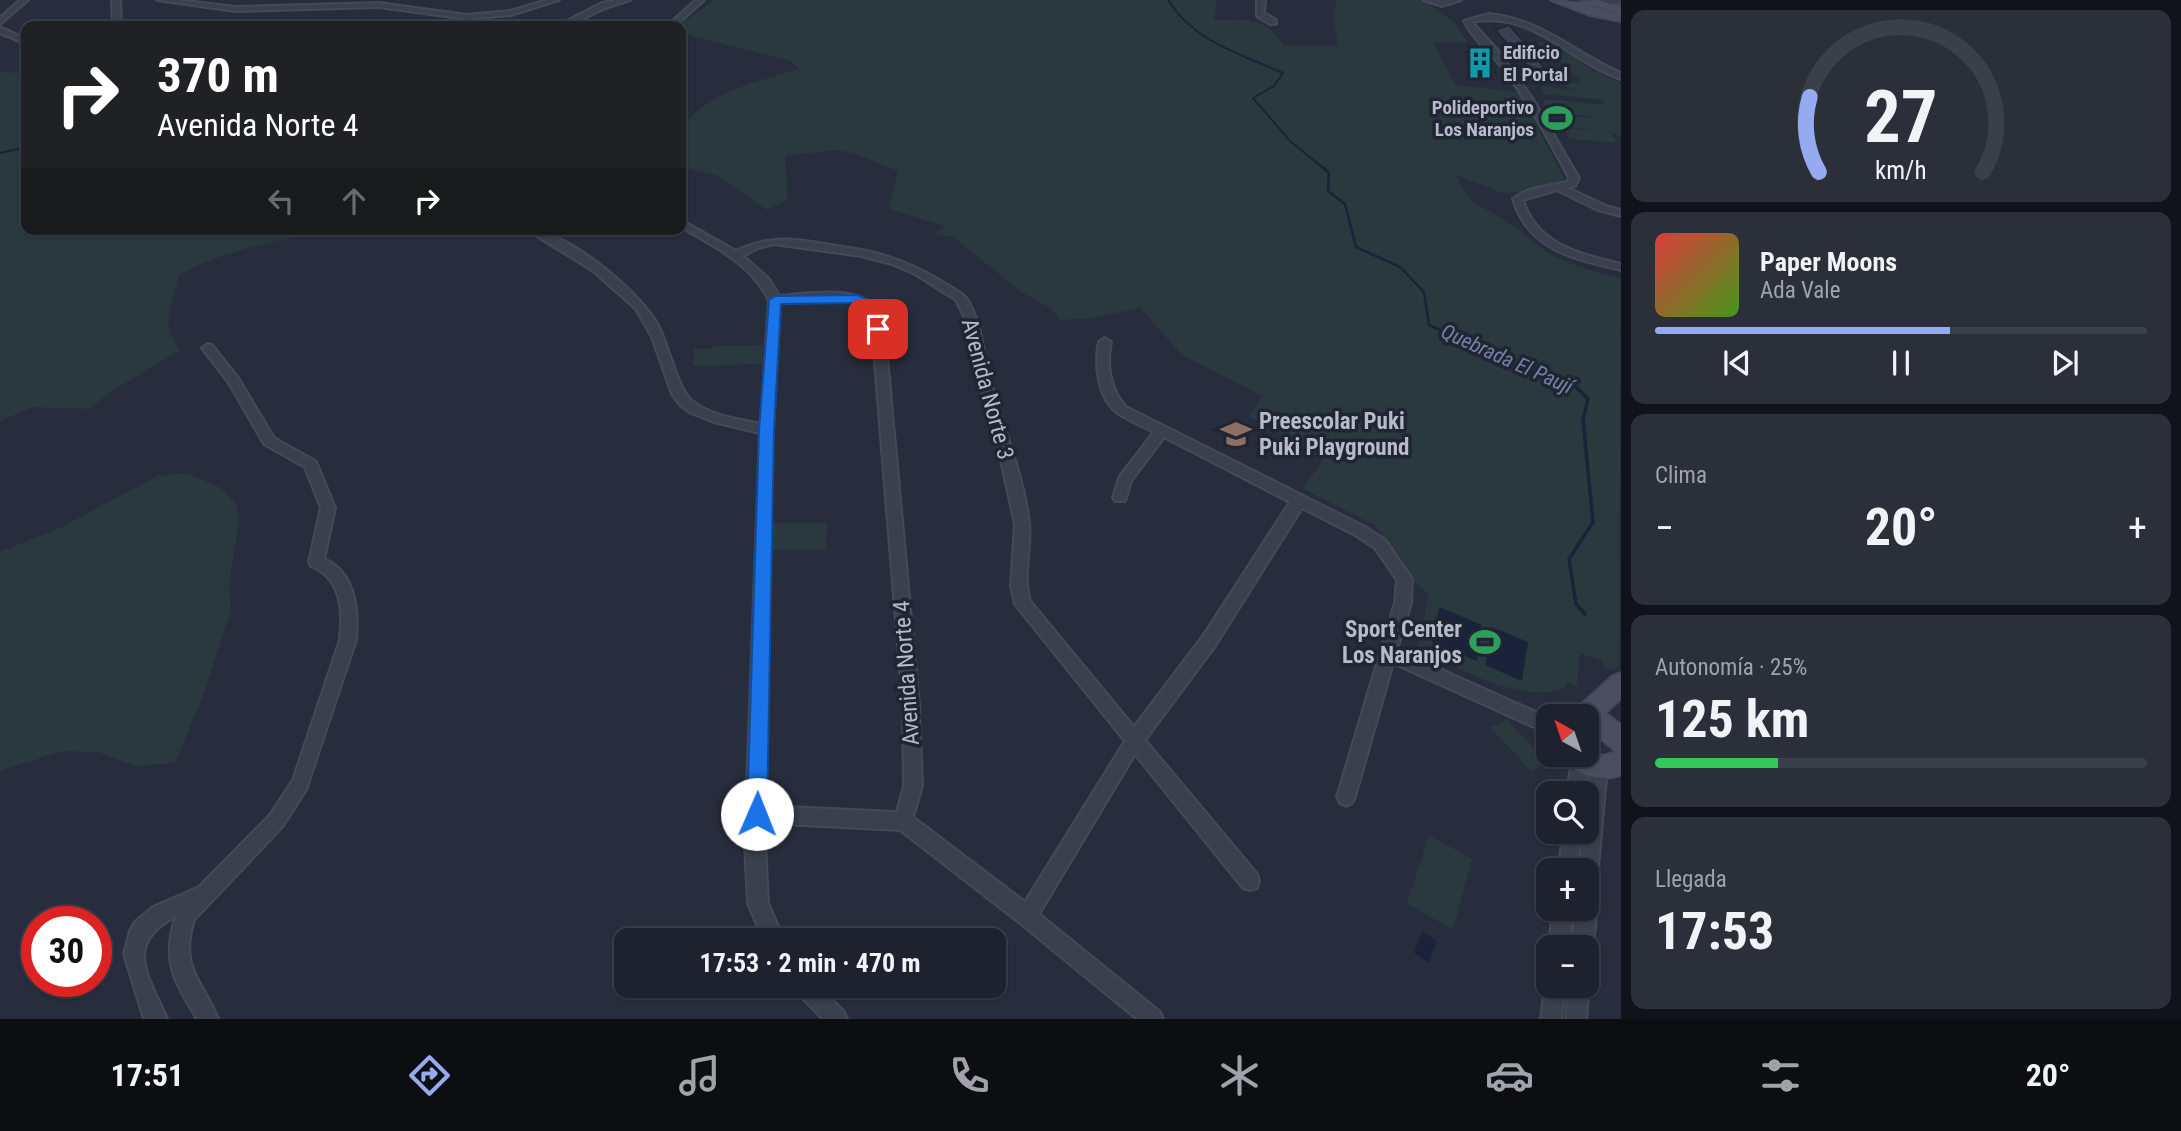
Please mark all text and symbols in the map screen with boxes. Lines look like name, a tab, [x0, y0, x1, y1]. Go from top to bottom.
place label: Edificio El Portal	[1503, 41, 1568, 86]
building icon: Edificio El Portal	[1463, 46, 1497, 80]
text: 370 m	[157, 47, 279, 104]
icon: right	[42, 49, 133, 140]
text: 27	[1864, 74, 1938, 160]
place label: Polideportivo Los Naranjos	[1432, 96, 1534, 141]
sports icon: Polideportivo Los Naranjos	[1540, 101, 1574, 135]
text: Avenida Norte 4	[157, 106, 359, 144]
text: km/h	[1875, 156, 1927, 185]
icon: left	[262, 182, 300, 220]
icon: ahead	[335, 182, 373, 220]
icon: right	[408, 182, 446, 220]
text: Paper Moons	[1760, 247, 1897, 277]
text: Ada Vale	[1760, 277, 1840, 304]
pin	[848, 299, 908, 359]
icon: arrive	[859, 310, 897, 348]
street label: Avenida Norte 3	[956, 316, 1019, 463]
water label: Quebrada El Paují	[1437, 319, 1579, 400]
icon: previous	[1718, 344, 1756, 382]
icon: pause	[1882, 344, 1920, 382]
icon: next	[2046, 344, 2084, 382]
place label: Preescolar Puki Puki Playground	[1259, 408, 1409, 461]
school or university icon: Preescolar Puki Puki Playground	[1219, 417, 1253, 451]
text: Clima	[1655, 462, 1707, 489]
text: 20°	[1865, 497, 1937, 558]
text: −	[1655, 506, 1674, 550]
text: +	[2128, 506, 2147, 550]
street label: Avenida Norte 4	[888, 600, 925, 746]
place label: Sport Center Los Naranjos	[1342, 616, 1462, 669]
sports icon: Sport Center Los Naranjos	[1468, 625, 1502, 659]
text: Autonomía · 25%	[1655, 654, 1807, 681]
text: 125 km	[1655, 689, 1809, 750]
north arrow	[1536, 704, 1600, 766]
map controls	[1536, 704, 1599, 998]
position arrow	[720, 777, 794, 851]
button: search	[1536, 781, 1599, 844]
button: +	[1536, 858, 1599, 921]
text: Llegada	[1655, 866, 1727, 893]
text: 17:53	[1655, 901, 1774, 962]
speed limit sign: 30	[21, 906, 112, 997]
button: −	[1536, 935, 1599, 998]
text: 17:53 · 2 min · 470 m	[700, 948, 920, 978]
icon: directions	[405, 1051, 454, 1100]
icon: music	[675, 1051, 724, 1100]
icon: phone	[945, 1051, 994, 1100]
icon: climate	[1215, 1051, 1264, 1100]
icon: car	[1485, 1051, 1534, 1100]
icon: filters	[1756, 1051, 1805, 1100]
text: 17:51	[111, 1056, 184, 1094]
text: 20°	[2026, 1056, 2070, 1094]

